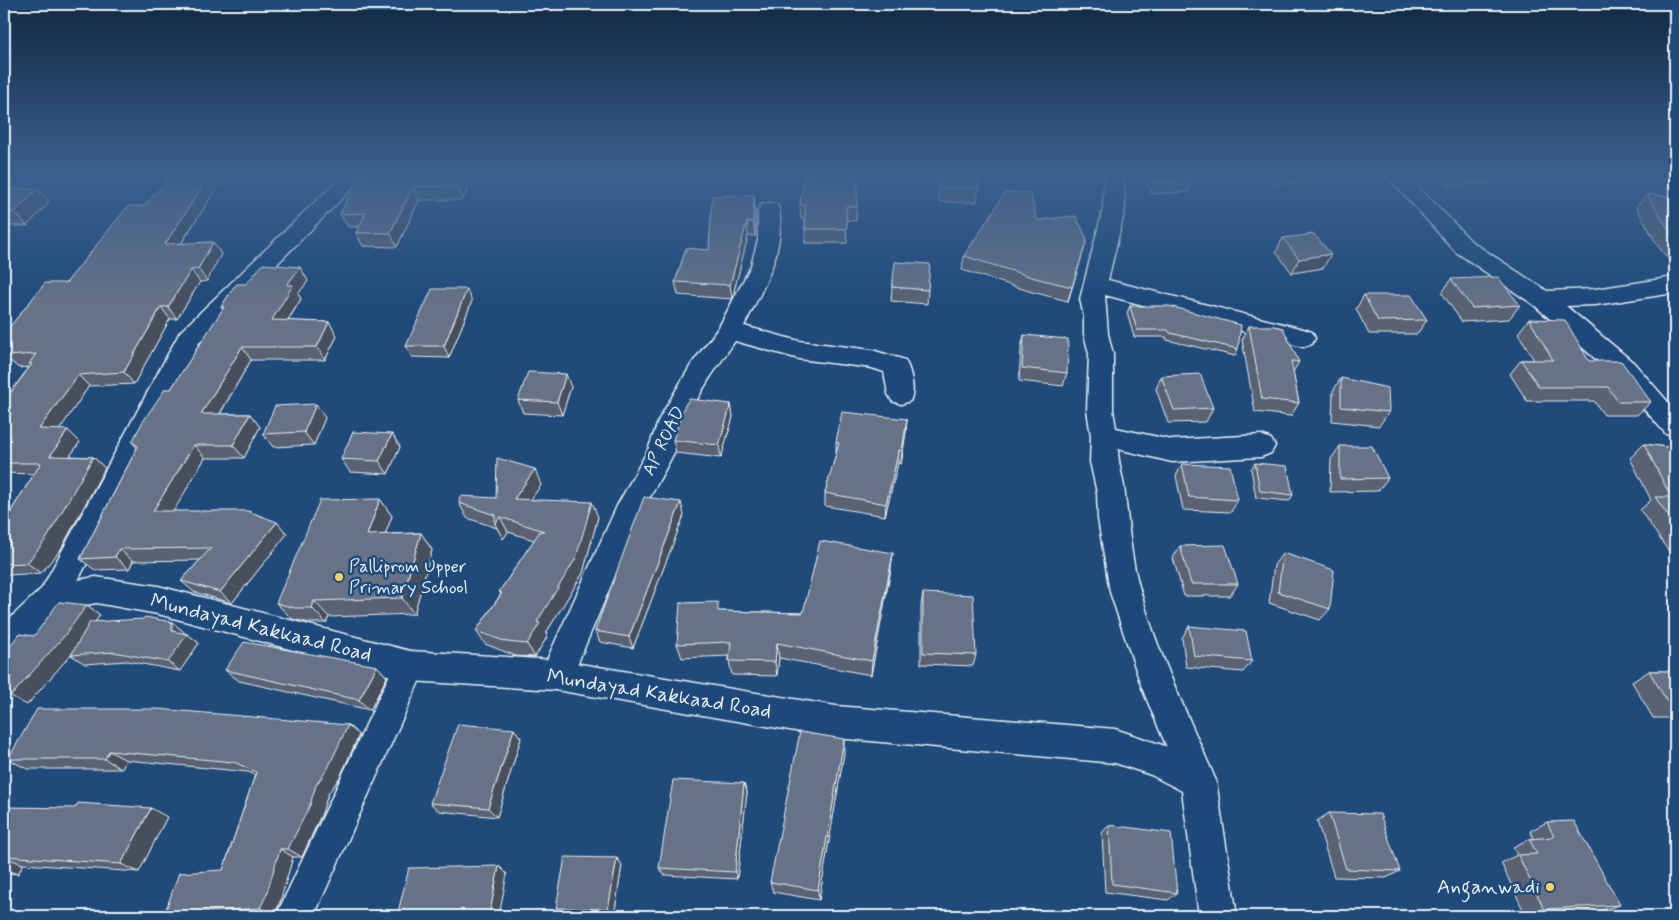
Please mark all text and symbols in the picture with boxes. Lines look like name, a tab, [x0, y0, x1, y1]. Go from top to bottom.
street label: AP ROAD	[637, 402, 691, 480]
place label: Palliprom Upper Primary School	[349, 555, 468, 600]
marker: Palliprom Upper Primary School	[333, 571, 345, 583]
street label: Mundayad Kakkaad Road	[147, 587, 375, 669]
street label: Mundayad Kakkaad Road	[545, 662, 773, 726]
place label: Anganwadi	[1437, 873, 1540, 903]
marker: Anganwadi	[1544, 881, 1556, 893]

